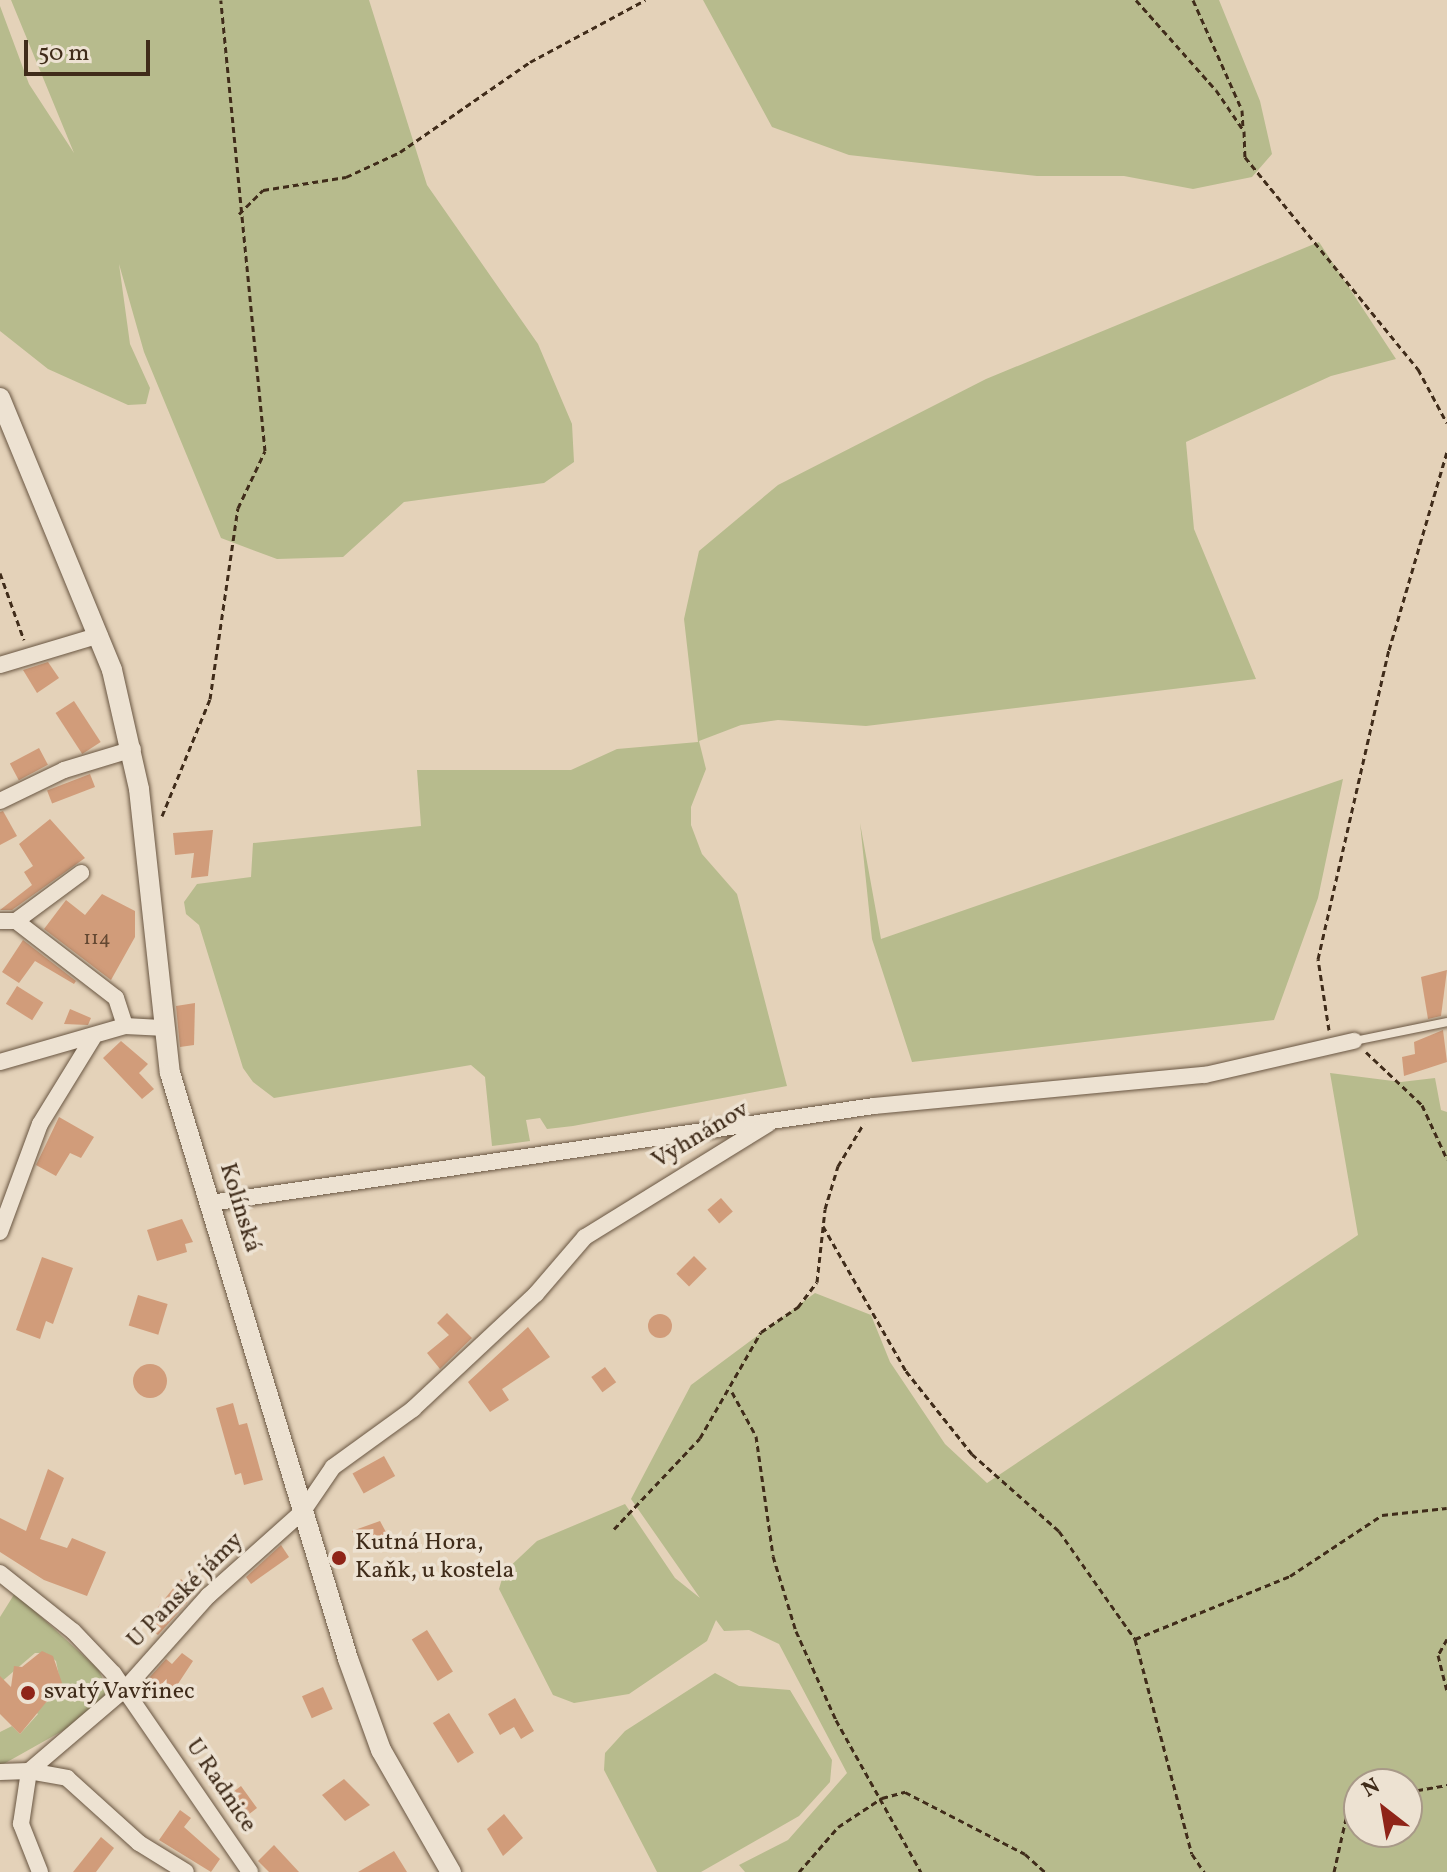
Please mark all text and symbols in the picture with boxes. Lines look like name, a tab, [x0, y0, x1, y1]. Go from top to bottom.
scale bar	[28, 24, 154, 74]
text: 50 m	[38, 37, 90, 71]
house number: 114	[83, 927, 111, 951]
street label: Vyhnánov	[647, 1096, 755, 1176]
street label: Kolínská	[212, 1160, 266, 1256]
street label: U Panské jámy	[122, 1527, 250, 1655]
place label: Kutná Hora, Kaňk, u kostela	[355, 1530, 514, 1586]
marker: Kutná Hora, Kaňk, u kostela	[330, 1549, 348, 1567]
place label: svatý Vavřinec	[44, 1679, 196, 1707]
marker: svatý Vavřinec	[19, 1684, 37, 1702]
street label: U Radnice	[178, 1734, 262, 1838]
north arrow	[1343, 1768, 1423, 1848]
text: N	[1357, 1771, 1386, 1806]

